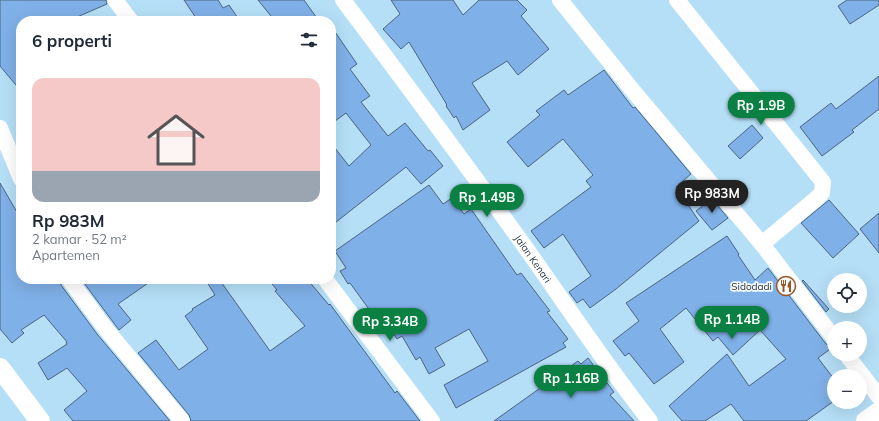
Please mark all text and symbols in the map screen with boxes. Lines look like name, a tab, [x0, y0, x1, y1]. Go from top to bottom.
icon: filters	[298, 29, 320, 51]
text: 6 properti	[32, 30, 112, 51]
pin: Rp 1.9B	[724, 92, 798, 126]
text: Rp 1.9B	[737, 97, 785, 113]
icon: home	[140, 104, 212, 176]
pin: Rp 983M	[675, 180, 749, 214]
pin: Rp 1.49B	[446, 184, 528, 218]
text: Rp 983M	[684, 185, 740, 201]
text: Rp 1.49B	[459, 189, 515, 205]
text: Rp 983M	[32, 210, 105, 231]
text: 2 kamar · 52 m²	[32, 231, 127, 247]
street label: Jalan Kenari	[511, 232, 554, 285]
text: Apartemen	[32, 247, 100, 263]
map controls	[827, 273, 867, 409]
button: locate	[827, 273, 867, 313]
restaurant icon: Sidodadi	[775, 275, 797, 297]
place label: Sidodadi	[731, 280, 772, 293]
pin: Rp 1.14B	[691, 306, 773, 340]
pin: Rp 3.34B	[349, 308, 431, 342]
text: Rp 1.14B	[704, 311, 760, 327]
text: Rp 3.34B	[362, 313, 418, 329]
button: +	[827, 321, 867, 361]
pin: Rp 1.16B	[530, 365, 612, 399]
button: −	[827, 369, 867, 409]
text: Rp 1.16B	[543, 370, 599, 386]

